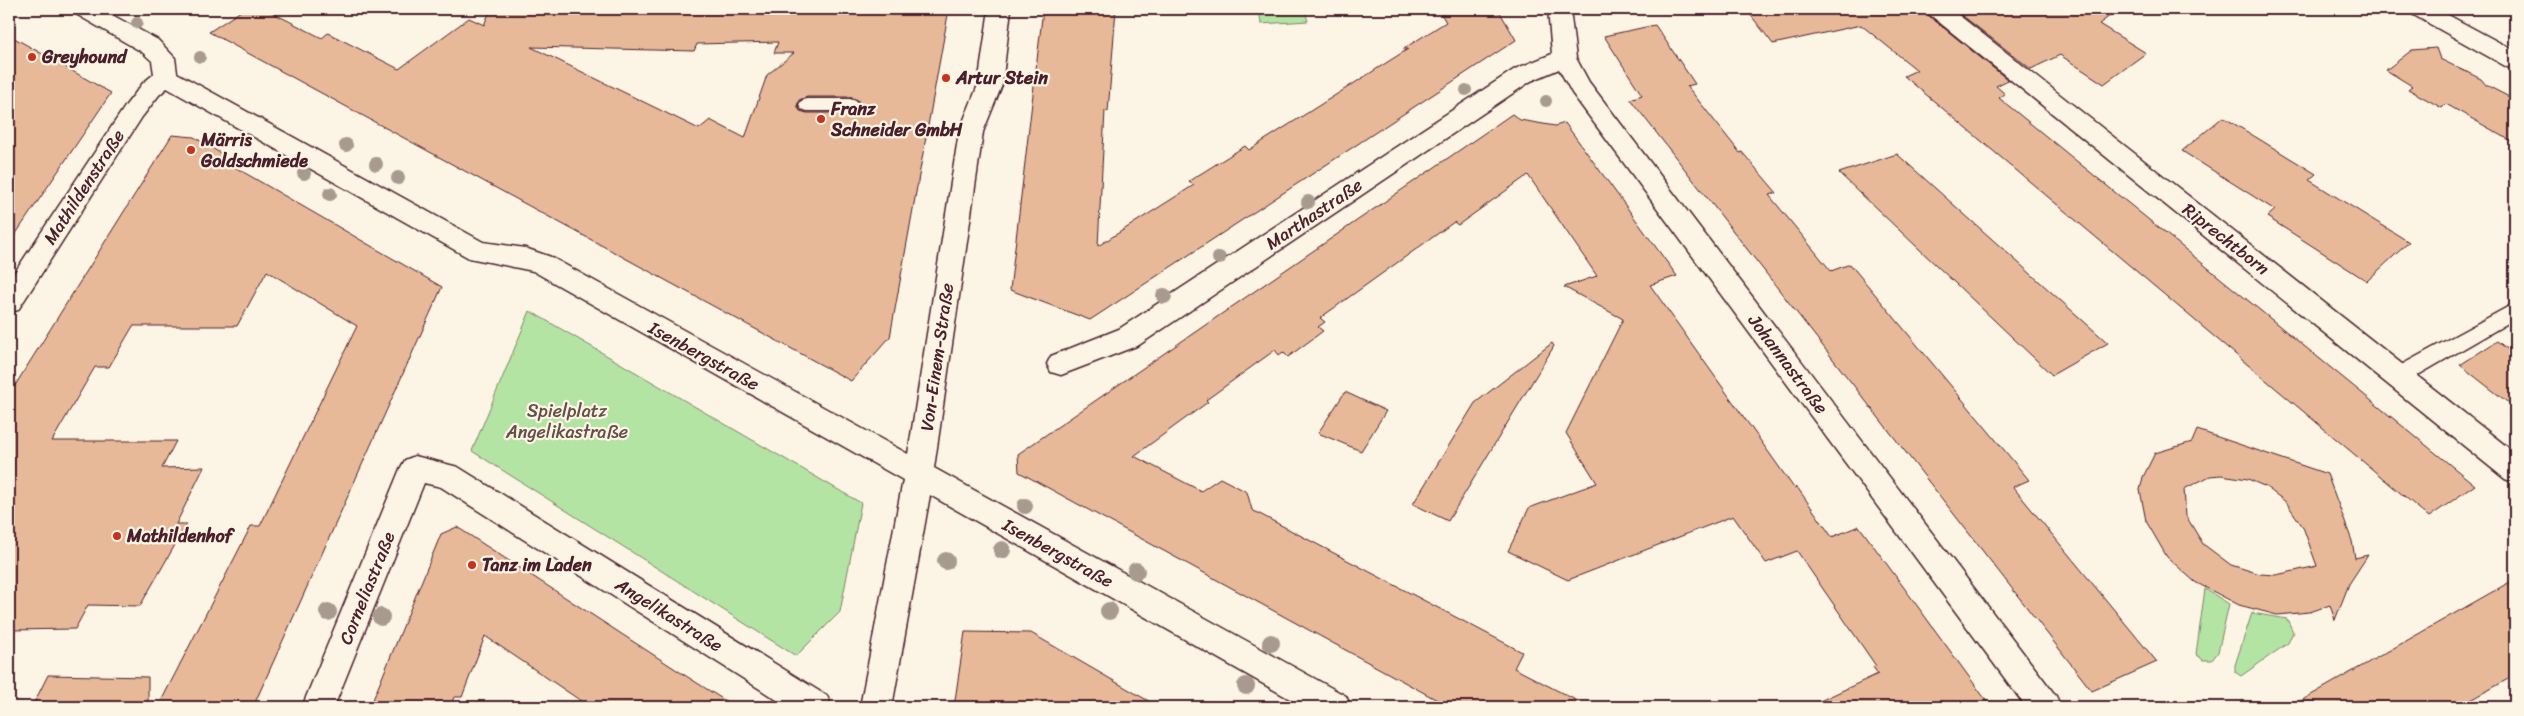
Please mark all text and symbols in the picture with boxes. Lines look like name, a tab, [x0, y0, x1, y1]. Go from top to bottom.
place label: Greyhound	[41, 41, 128, 73]
marker: Greyhound	[26, 51, 38, 63]
place label: Artur Stein	[955, 62, 1048, 94]
marker: Artur Stein	[940, 72, 952, 84]
place label: Franz Schneider GmbH	[830, 93, 963, 146]
marker: Franz Schneider GmbH	[815, 113, 827, 125]
street label: Mathildenstraße	[35, 123, 133, 251]
place label: Märris Goldschmiede	[200, 124, 308, 177]
marker: Märris Goldschmiede	[185, 144, 197, 156]
street label: Marthastraße	[1259, 170, 1369, 258]
street label: Riprechtborn	[2175, 194, 2277, 284]
street label: Von-Einem-Straße	[911, 281, 963, 433]
street label: Johannastraße	[1739, 306, 1837, 421]
street label: Isenbergstraße	[642, 312, 766, 400]
park label: Spielplatz Angelikastraße	[505, 395, 628, 448]
street label: Isenbergstraße	[996, 509, 1120, 597]
place label: Mathildenhof	[126, 520, 236, 552]
street label: Corneliastraße	[330, 526, 404, 649]
marker: Mathildenhof	[111, 530, 123, 542]
place label: Tanz im Laden	[482, 549, 592, 581]
marker: Tanz im Laden	[466, 559, 478, 571]
street label: Angelikastraße	[608, 569, 729, 661]

